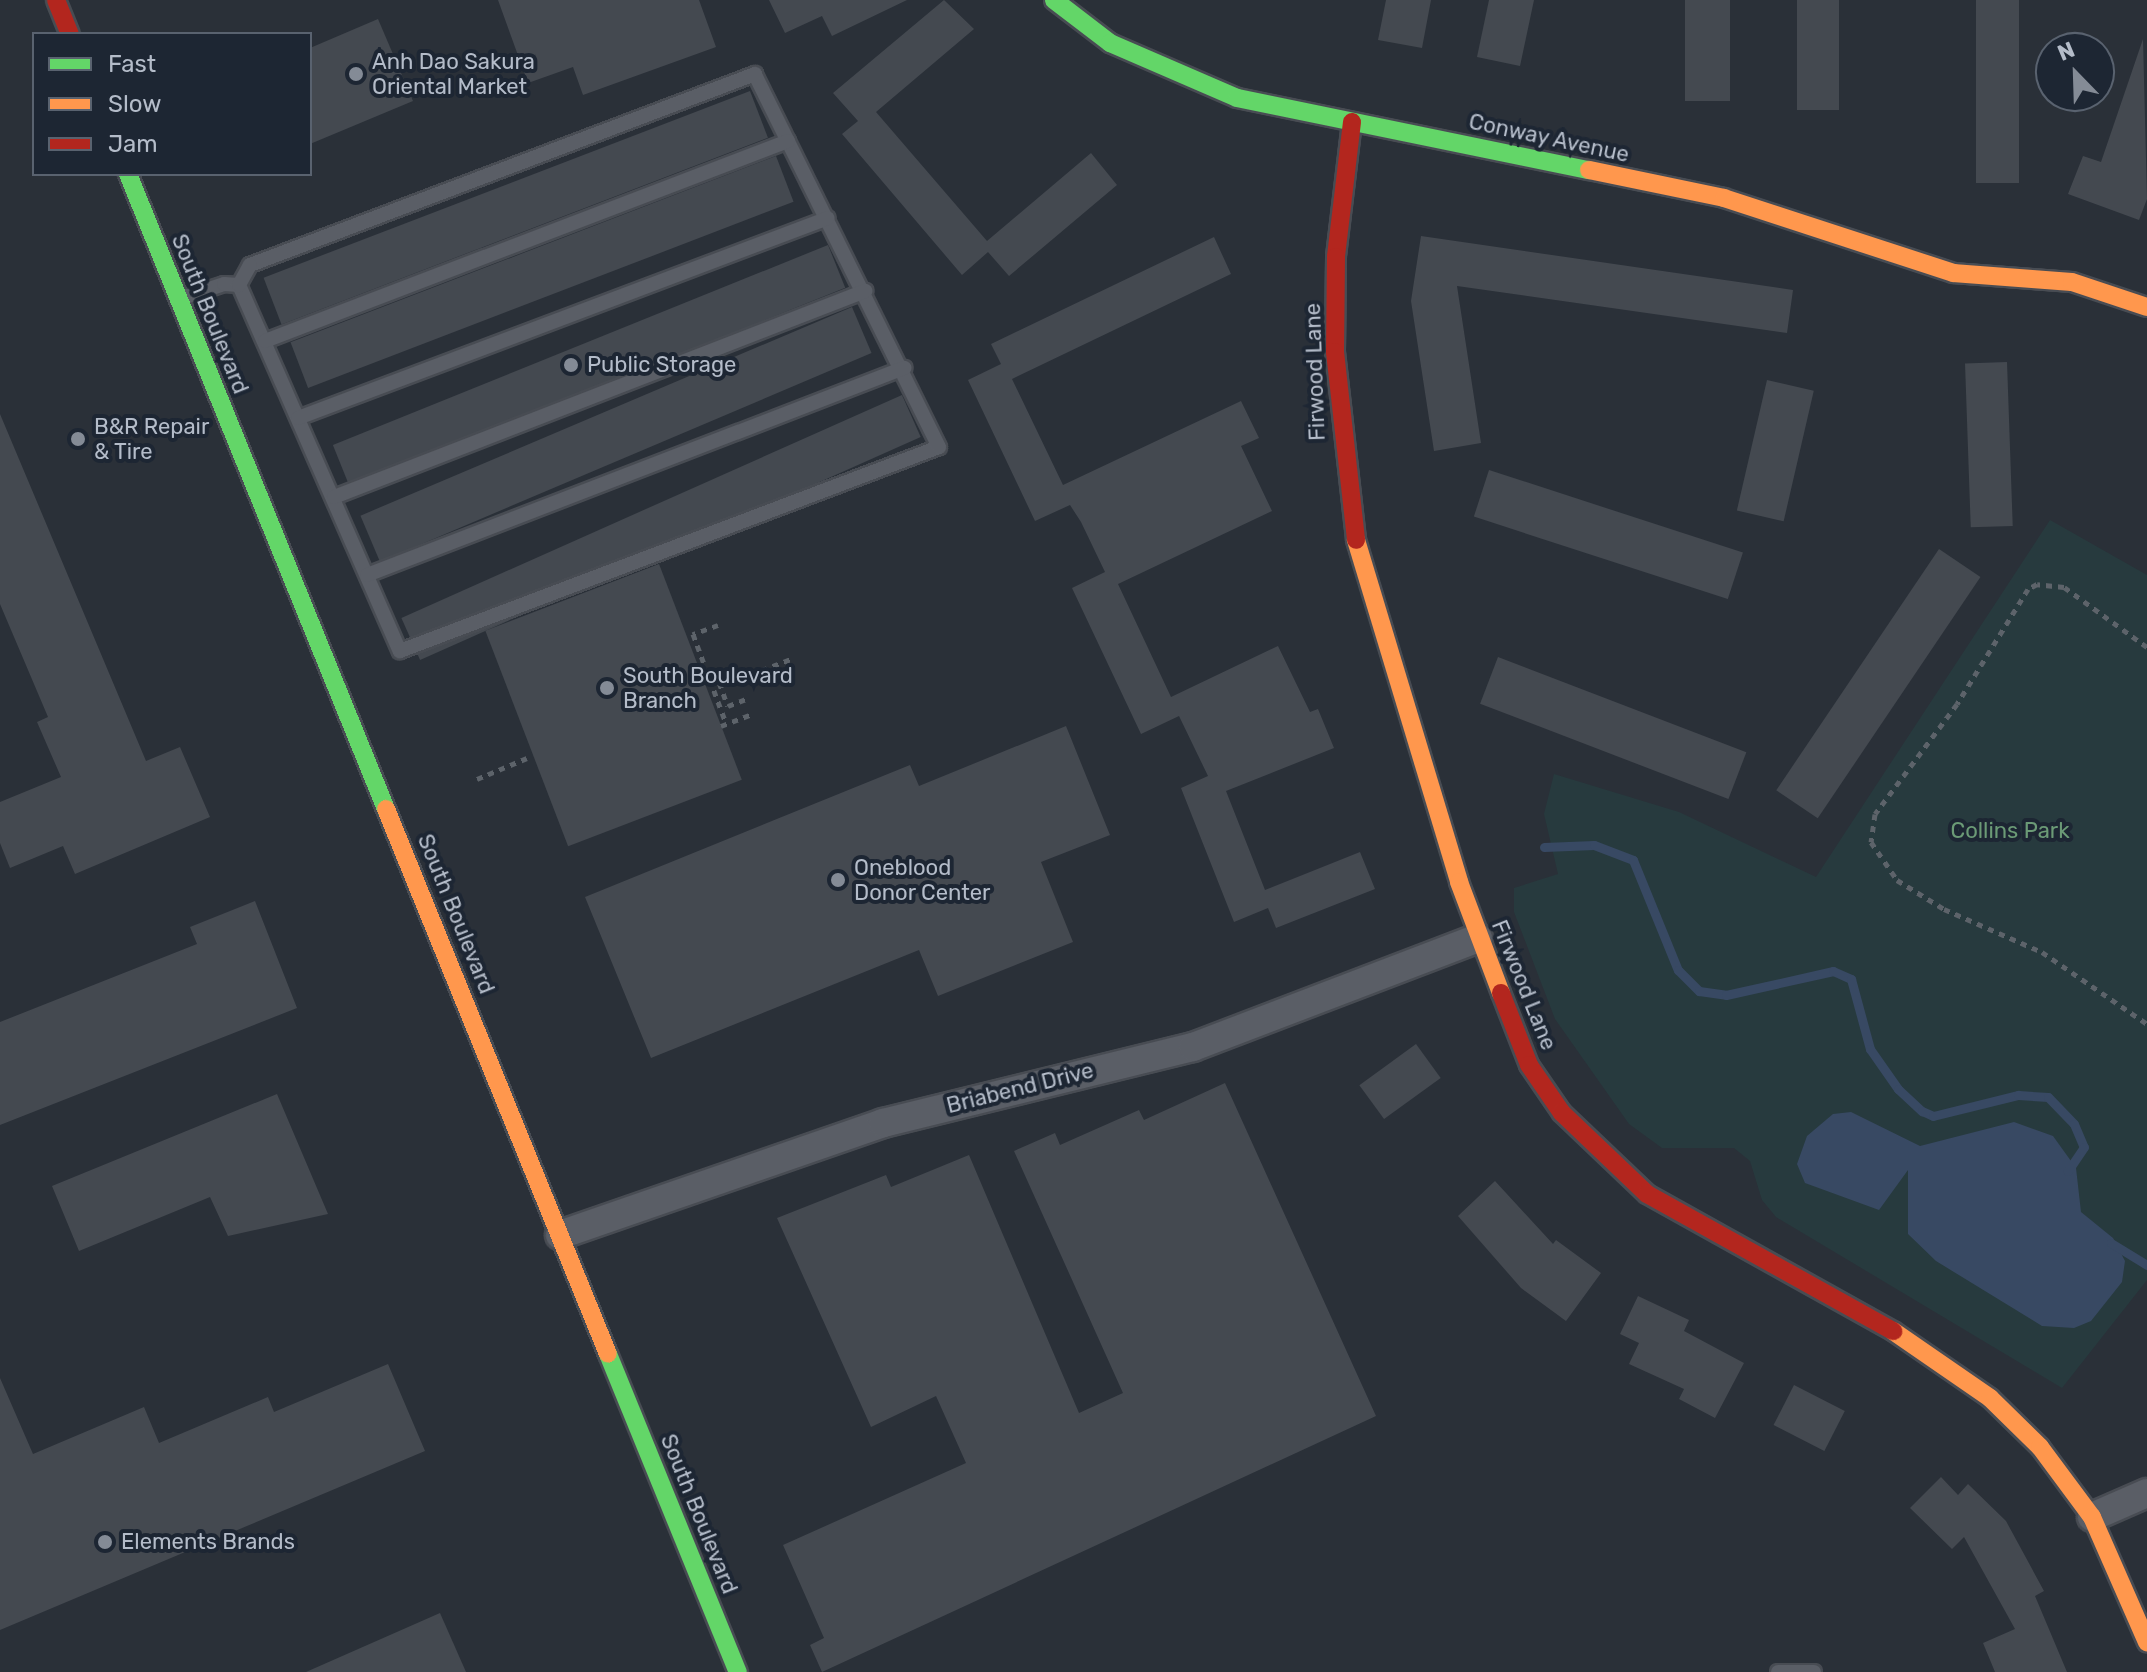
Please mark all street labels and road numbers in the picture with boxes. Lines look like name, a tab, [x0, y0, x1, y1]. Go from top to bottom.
street label: Conway Avenue	[1466, 108, 1632, 168]
street label: South Boulevard	[166, 230, 254, 398]
street label: Firwood Lane	[1299, 303, 1331, 441]
street label: South Boulevard	[412, 830, 500, 998]
street label: Firwood Lane	[1486, 916, 1562, 1054]
street label: Briabend Drive	[944, 1057, 1096, 1119]
street label: South Boulevard	[655, 1430, 743, 1598]

